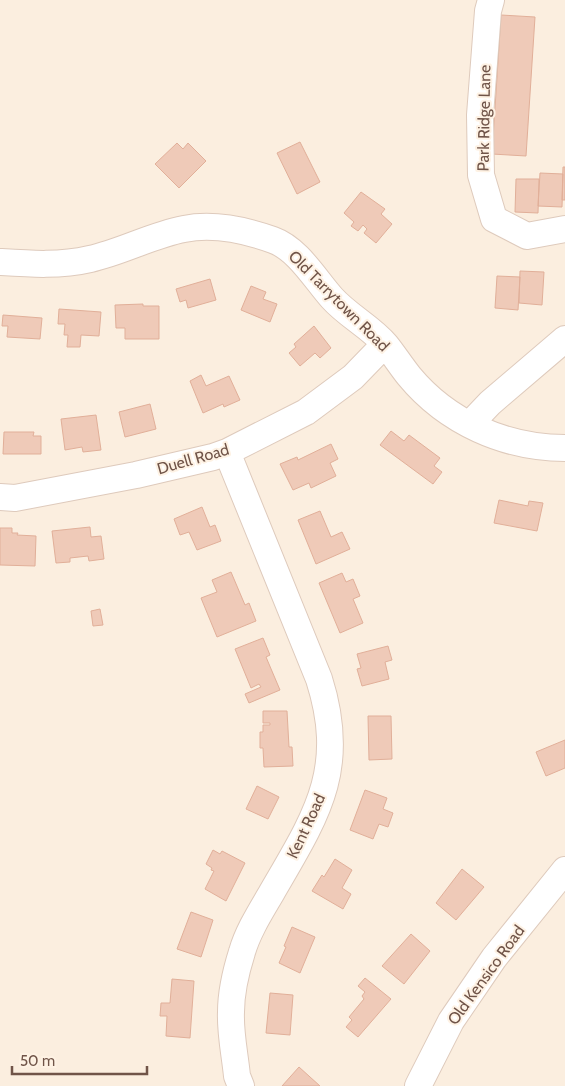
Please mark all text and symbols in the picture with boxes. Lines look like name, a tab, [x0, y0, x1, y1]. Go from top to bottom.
street label: Park Ridge Lane	[474, 64, 494, 172]
street label: Old Tarrytown Road	[285, 247, 393, 355]
street label: Duell Road	[155, 440, 231, 478]
street label: Kent Road	[283, 791, 329, 861]
street label: Old Kensico Road	[444, 922, 528, 1028]
scale bar	[12, 1044, 148, 1076]
text: 50 m	[20, 1052, 55, 1070]

